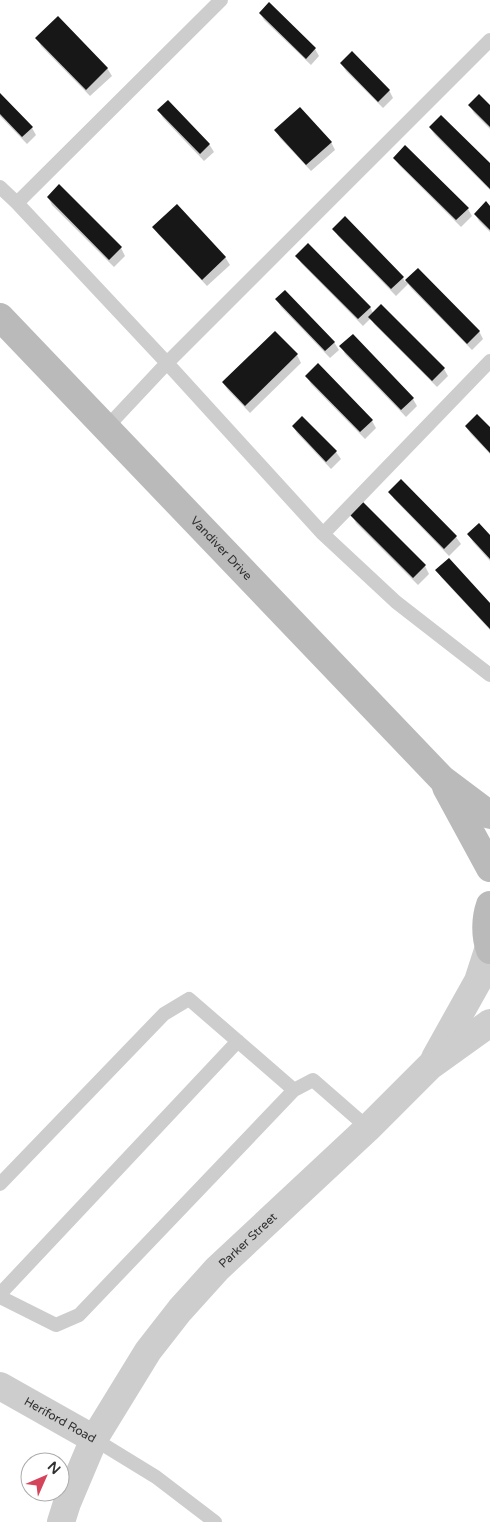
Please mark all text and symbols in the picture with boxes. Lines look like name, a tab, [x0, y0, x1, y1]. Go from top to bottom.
street label: Vandiver Drive	[188, 513, 255, 583]
street label: Parker Street	[216, 1209, 280, 1271]
street label: Heriford Road	[22, 1394, 98, 1446]
north arrow	[20, 1452, 70, 1502]
text: N	[44, 1458, 64, 1478]

